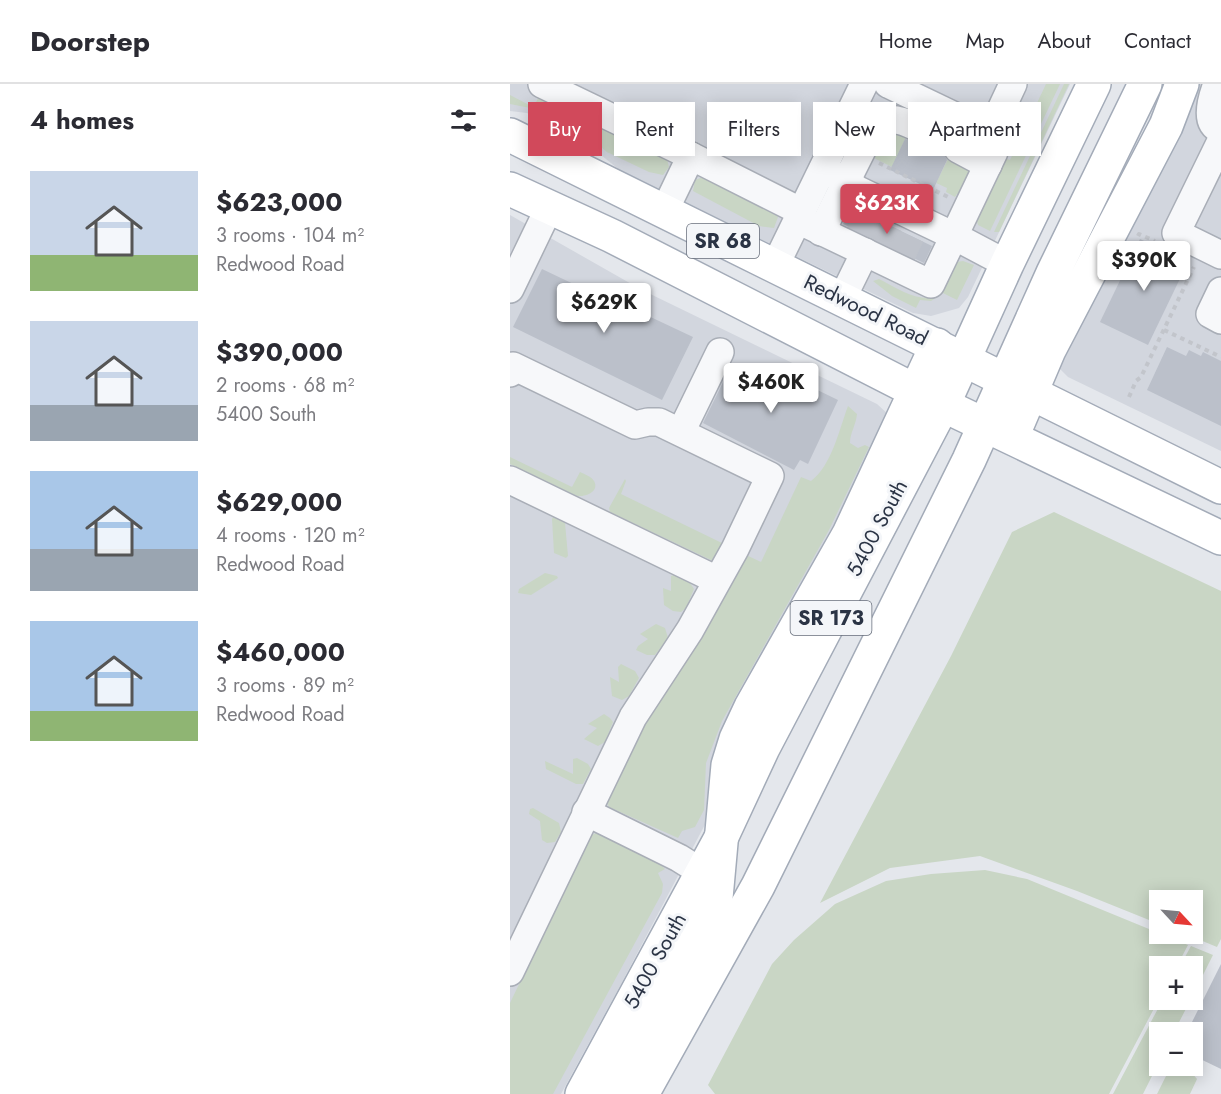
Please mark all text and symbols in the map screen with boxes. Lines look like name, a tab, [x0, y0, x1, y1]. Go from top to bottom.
text: Doorstep	[30, 21, 150, 62]
text: Home	[879, 26, 932, 56]
text: Map	[965, 26, 1005, 56]
text: About	[1038, 26, 1091, 56]
text: Contact	[1124, 26, 1191, 56]
text: 4 homes	[30, 101, 134, 139]
chip: Buy	[528, 102, 602, 156]
chip: Rent	[614, 102, 695, 156]
chip: Filters	[707, 102, 801, 156]
chip: New	[813, 102, 896, 156]
chip: Apartment	[908, 102, 1041, 156]
icon: filters	[447, 104, 480, 137]
text: $623,000	[216, 183, 342, 221]
pin: $623K	[845, 184, 929, 235]
text: $623K	[854, 189, 920, 218]
icon: home	[78, 195, 150, 267]
text: 3 rooms · 104 m²	[216, 221, 364, 250]
road number: SR 68	[687, 224, 759, 258]
pin: $390K	[1102, 241, 1186, 292]
text: $390K	[1111, 246, 1177, 275]
text: Redwood Road	[216, 250, 345, 279]
street label: Redwood Road	[799, 267, 933, 353]
pin: $629K	[562, 283, 646, 334]
text: $629K	[571, 288, 637, 317]
text: $390,000	[216, 333, 343, 371]
icon: home	[78, 345, 150, 417]
pin: $460K	[729, 363, 813, 414]
text: $460K	[738, 368, 805, 397]
text: 2 rooms · 68 m²	[216, 371, 354, 400]
text: 5400 South	[216, 400, 317, 429]
street label: 5400 South	[839, 474, 915, 582]
text: $629,000	[216, 483, 342, 521]
icon: home	[78, 495, 150, 567]
text: 4 rooms · 120 m²	[216, 521, 365, 550]
text: Redwood Road	[216, 550, 345, 579]
road number: SR 173	[790, 601, 872, 635]
text: $460,000	[216, 633, 345, 671]
icon: home	[78, 645, 150, 717]
text: 3 rooms · 89 m²	[216, 671, 354, 700]
text: Redwood Road	[216, 700, 345, 729]
north arrow	[1149, 890, 1203, 944]
map controls	[1149, 890, 1203, 1076]
street label: 5400 South	[616, 908, 694, 1014]
button: +	[1149, 956, 1203, 1010]
button: −	[1149, 1022, 1203, 1076]

